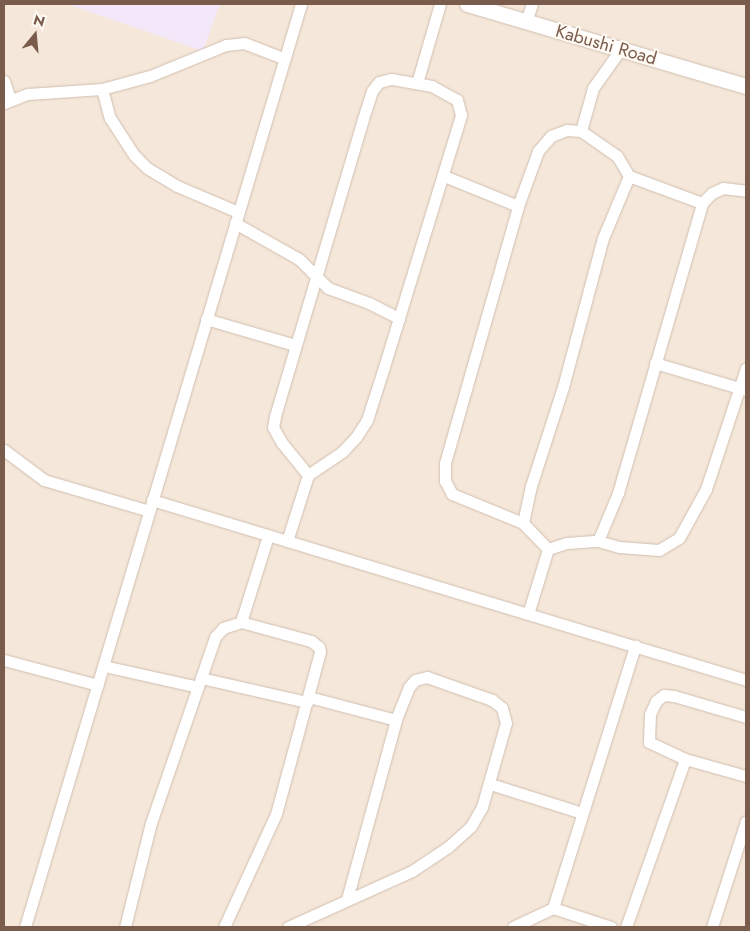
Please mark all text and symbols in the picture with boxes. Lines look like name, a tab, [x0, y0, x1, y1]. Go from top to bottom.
text: N	[31, 9, 48, 32]
north arrow	[10, 10, 60, 60]
street label: Kabushi Road	[553, 20, 659, 70]

